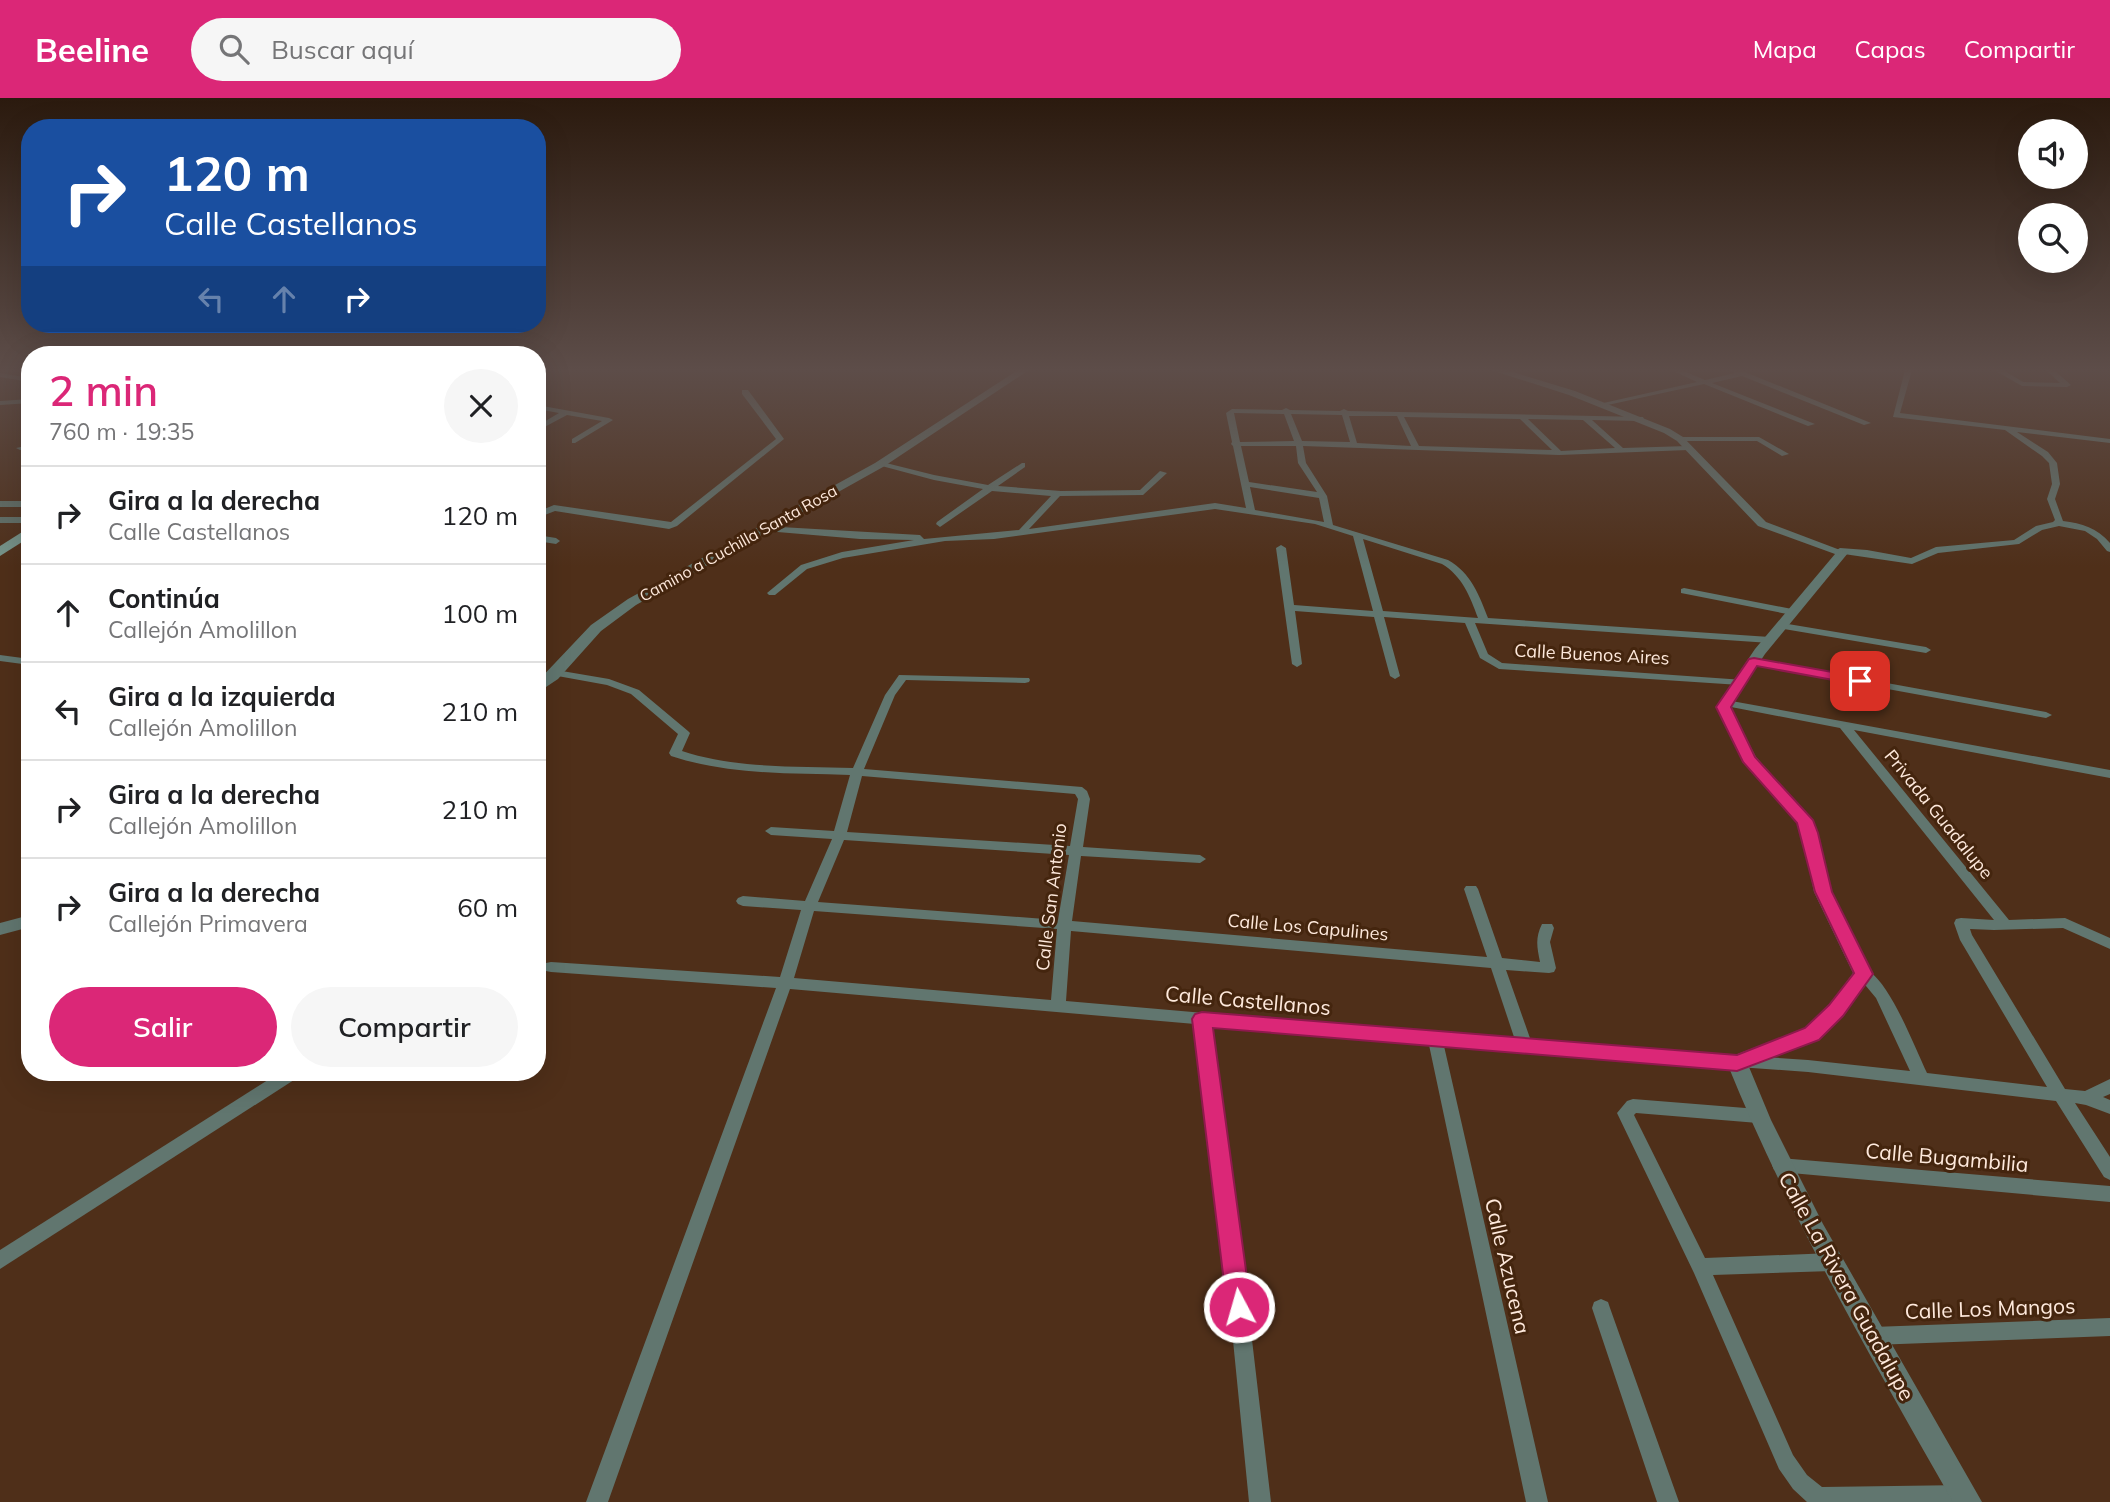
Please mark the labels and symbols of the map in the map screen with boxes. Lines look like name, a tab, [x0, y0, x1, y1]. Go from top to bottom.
street label: Camino a Cuchilla Santa Rosa	[636, 480, 840, 606]
street label: Calle Buenos Aires	[1514, 638, 1670, 670]
pin	[1830, 651, 1890, 711]
street label: Privada Guadalupe	[1880, 745, 1998, 883]
street label: Calle San Antonio	[1031, 822, 1071, 972]
street label: Calle Los Capulines	[1227, 909, 1389, 945]
street label: Calle Castellanos	[1164, 980, 1332, 1020]
street label: Calle Bugambilia	[1864, 1137, 2030, 1177]
street label: Calle La Rivera Guadalupe	[1773, 1167, 1921, 1405]
street label: Calle Azucena	[1480, 1196, 1536, 1336]
position arrow	[1202, 1270, 1276, 1344]
street label: Calle Los Mangos	[1904, 1292, 2076, 1324]

